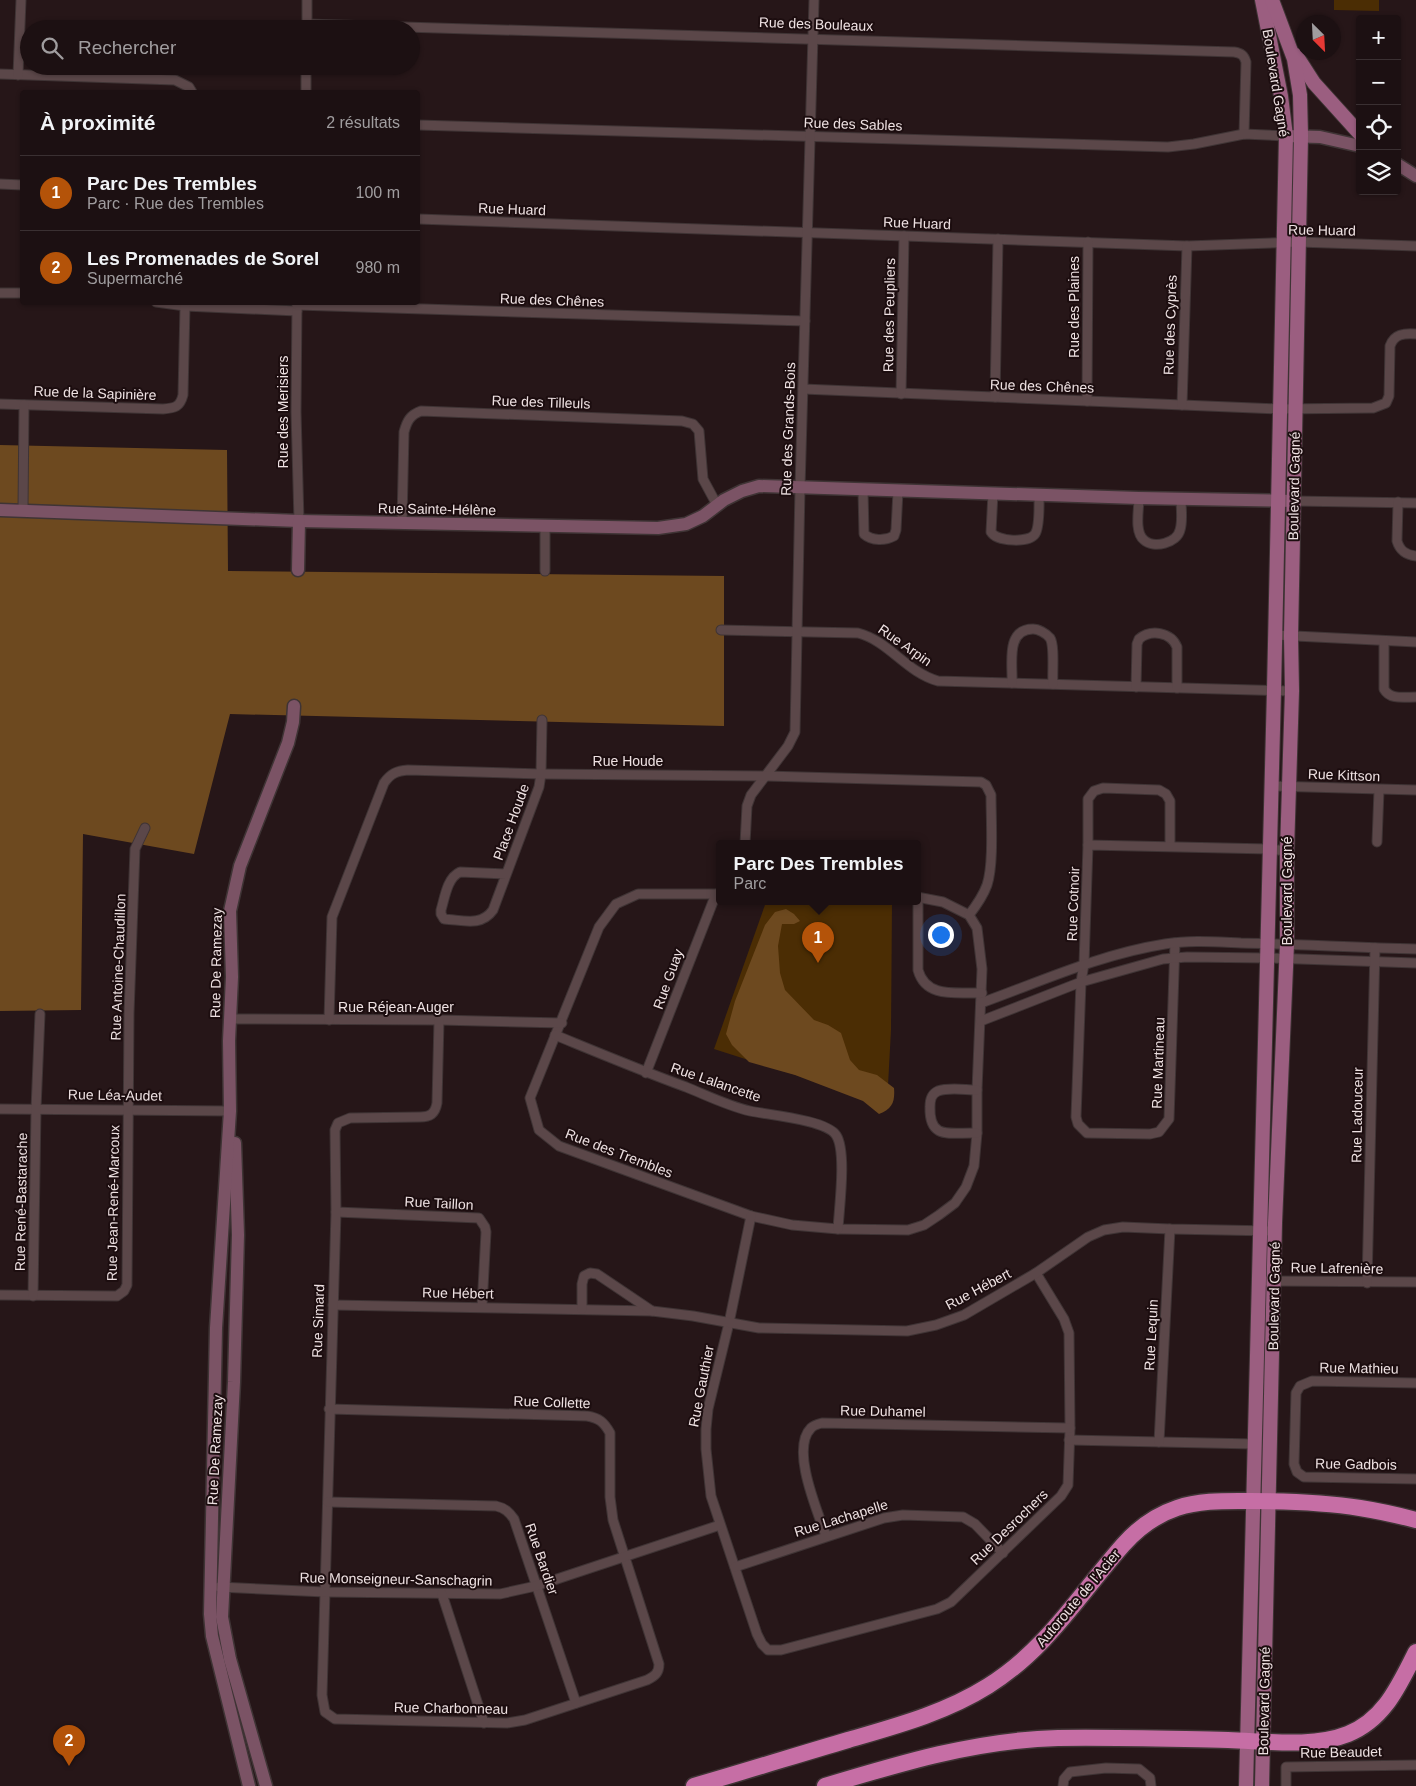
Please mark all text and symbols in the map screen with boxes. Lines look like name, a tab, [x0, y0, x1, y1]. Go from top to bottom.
street label: Rue des Bouleaux	[759, 14, 873, 34]
north arrow	[1296, 15, 1341, 60]
map controls	[1356, 15, 1401, 195]
button: +	[1356, 15, 1401, 60]
search box	[20, 20, 420, 75]
street label: Boulevard Gagné	[1260, 28, 1292, 138]
icon: search	[38, 34, 66, 62]
text: Rechercher	[78, 37, 176, 58]
button: −	[1356, 60, 1401, 105]
button: locate	[1356, 105, 1401, 150]
text: À proximité	[40, 111, 156, 134]
text: 2 résultats	[326, 114, 400, 131]
street label: Rue des Sables	[803, 114, 903, 134]
button: layers	[1356, 150, 1401, 195]
text: Parc Des Trembles	[87, 173, 257, 194]
text: 1	[52, 184, 60, 201]
text: 100 m	[356, 184, 400, 201]
text: Parc · Rue des Trembles	[87, 195, 264, 212]
street label: Rue Huard	[478, 200, 546, 218]
street label: Rue Huard	[883, 214, 951, 232]
street label: Rue Huard	[1288, 221, 1356, 239]
text: Les Promenades de Sorel	[87, 248, 319, 269]
street label: Rue des Plaines	[1066, 256, 1082, 358]
street label: Rue des Peupliers	[880, 258, 898, 372]
text: 2	[52, 259, 60, 276]
text: 980 m	[356, 259, 400, 276]
text: Supermarché	[87, 270, 183, 287]
street label: Rue des Cyprès	[1160, 275, 1180, 375]
street label: Rue des Chênes	[500, 290, 604, 310]
street label: Rue des Merisiers	[275, 356, 291, 468]
street label: Rue des Grands-Bois	[778, 362, 798, 496]
street label: Rue des Chênes	[990, 376, 1094, 396]
street label: Rue de la Sapinière	[33, 383, 157, 403]
street label: Rue des Tilleuls	[491, 392, 591, 412]
street label: Boulevard Gagné	[1285, 431, 1303, 541]
street label: Rue Sainte-Hélène	[378, 500, 496, 518]
street label: Rue Arpin	[875, 621, 935, 669]
street label: Rue Houde	[593, 753, 664, 769]
street label: Rue Kittson	[1308, 766, 1380, 784]
street label: Place Houde	[490, 781, 532, 862]
street label: Boulevard Gagné	[1279, 836, 1295, 945]
popup	[716, 840, 921, 905]
text: Parc Des Trembles	[733, 853, 904, 874]
street label: Rue Cotnoir	[1064, 866, 1082, 942]
text: Parc	[733, 875, 766, 892]
street label: Rue Antoine-Chaudillon	[107, 893, 129, 1041]
street label: Rue De Ramezay	[207, 908, 225, 1018]
pin: 1	[802, 922, 834, 963]
your location	[928, 922, 954, 948]
street label: Rue Guay	[650, 947, 686, 1011]
street label: Rue Réjean-Auger	[338, 999, 454, 1015]
street label: Rue Martineau	[1148, 1017, 1168, 1109]
street label: Rue Lalancette	[669, 1059, 763, 1105]
street label: Rue Ladouceur	[1348, 1067, 1366, 1163]
street label: Rue Léa-Audet	[68, 1086, 162, 1104]
street label: Rue Jean-René-Marcoux	[104, 1125, 122, 1281]
street label: Rue des Trembles	[563, 1125, 675, 1181]
street label: Rue René-Bastarache	[12, 1132, 30, 1271]
street label: Rue Taillon	[404, 1193, 474, 1213]
street label: Boulevard Gagné	[1265, 1241, 1283, 1351]
street label: Rue Lafrenière	[1291, 1259, 1384, 1277]
street label: Rue Hébert	[943, 1265, 1013, 1313]
street label: Rue Simard	[309, 1284, 327, 1358]
street label: Rue Hébert	[422, 1284, 494, 1302]
street label: Rue Lequin	[1141, 1299, 1161, 1371]
street label: Rue Gauthier	[685, 1343, 717, 1428]
street label: Rue Mathieu	[1319, 1359, 1399, 1377]
street label: Rue Collette	[513, 1393, 591, 1411]
street label: Rue De Ramezay	[204, 1394, 226, 1506]
street label: Rue Duhamel	[840, 1402, 926, 1420]
street label: Rue Gadbois	[1315, 1455, 1397, 1473]
street label: Rue Desrochers	[967, 1486, 1051, 1568]
street label: Rue Lachapelle	[792, 1496, 890, 1540]
street label: Rue Bardier	[522, 1521, 562, 1597]
street label: Autoroute de l'Acier	[1033, 1546, 1123, 1650]
street label: Rue Monseigneur-Sanschagrin	[299, 1569, 493, 1589]
street label: Boulevard Gagné	[1255, 1646, 1273, 1756]
street label: Rue Charbonneau	[394, 1699, 508, 1717]
pin: 2	[53, 1725, 85, 1766]
street label: Rue Beaudet	[1300, 1743, 1382, 1761]

